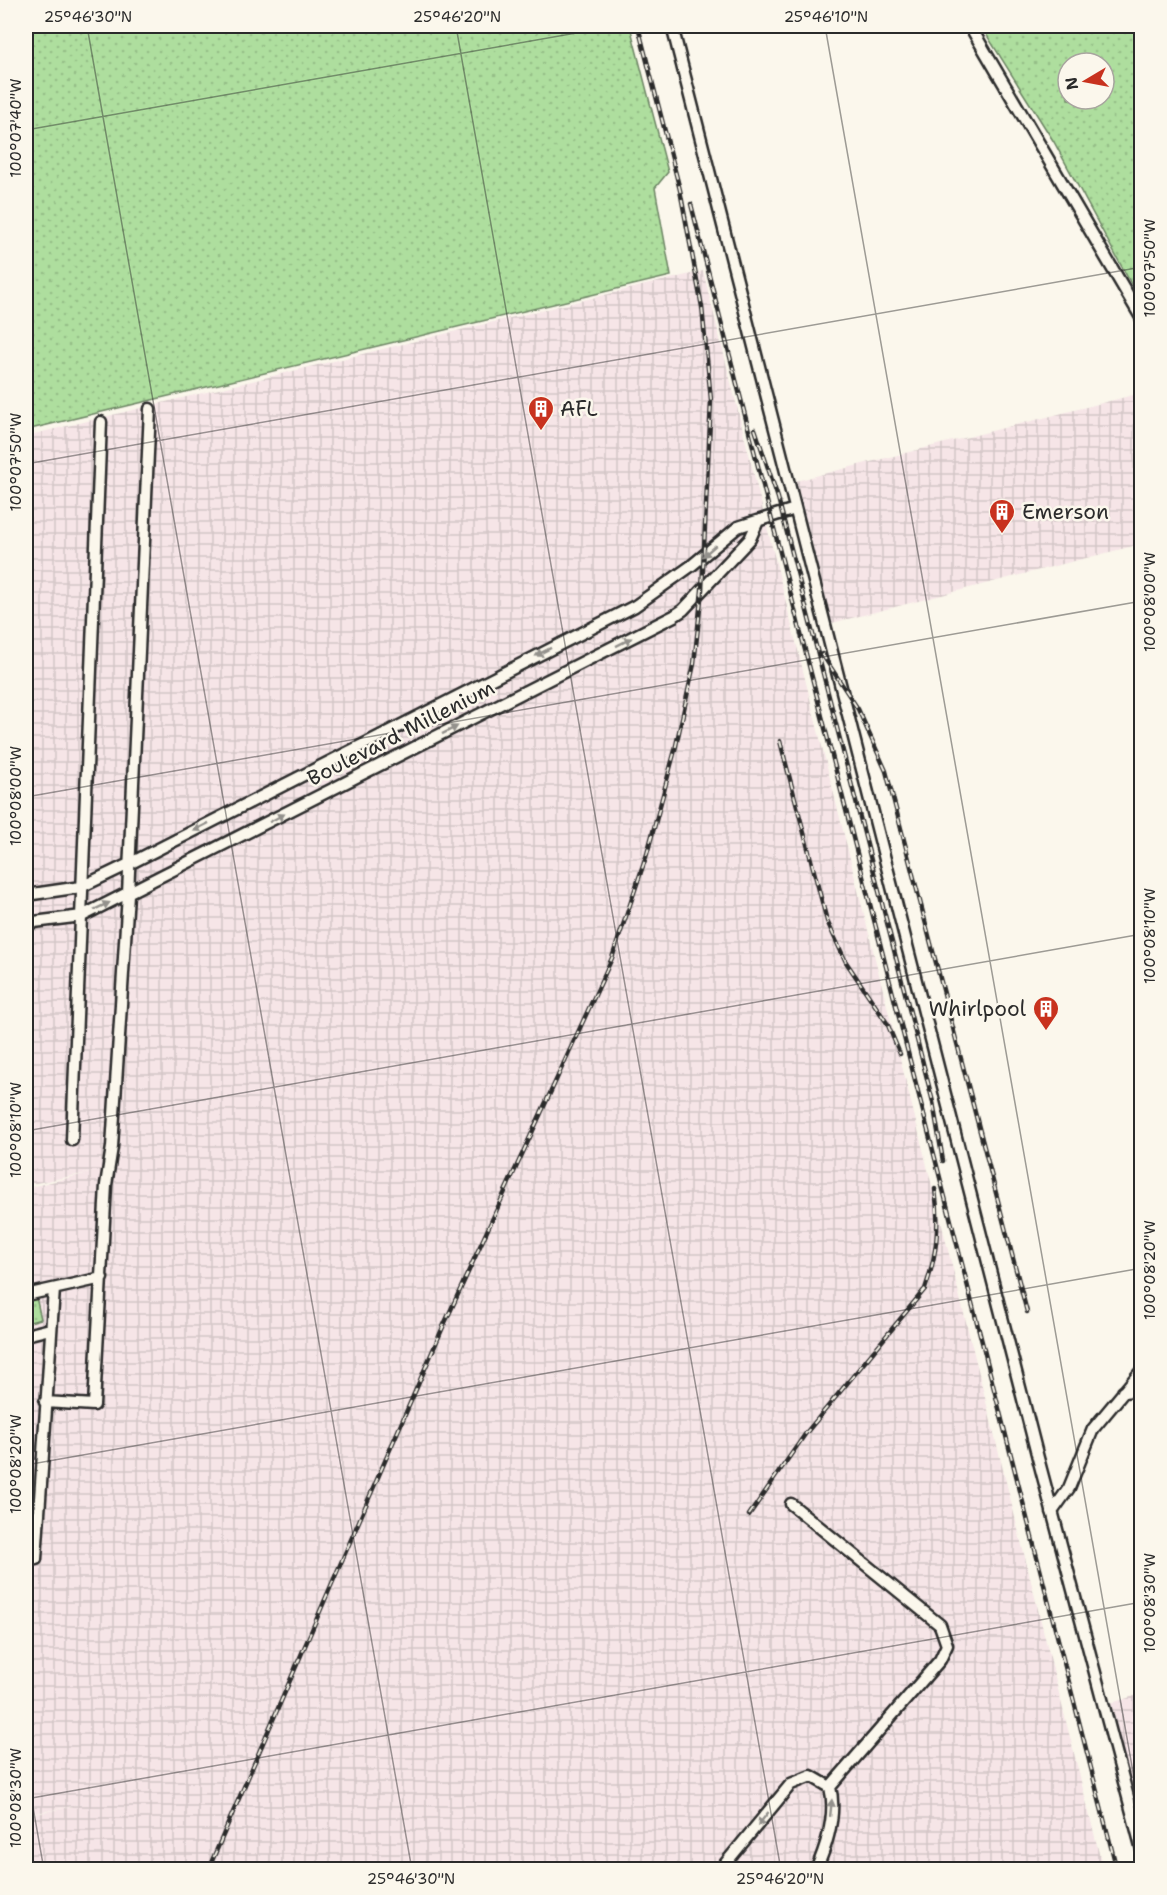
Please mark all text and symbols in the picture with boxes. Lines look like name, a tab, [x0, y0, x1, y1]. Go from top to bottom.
text: 25°46'30"N	[44, 7, 132, 27]
text: 25°46'20"N	[413, 7, 501, 27]
text: 25°46'10"N	[784, 7, 868, 27]
north arrow	[1056, 51, 1116, 111]
text: N	[1060, 75, 1083, 92]
text: 100°07'40"W	[6, 78, 26, 178]
text: 100°07'50"W	[1140, 219, 1160, 317]
building icon: AFL	[526, 394, 556, 432]
place label: AFL	[560, 395, 598, 423]
text: 100°07'50"W	[6, 413, 26, 511]
building icon: Emerson	[987, 497, 1017, 535]
place label: Emerson	[1022, 498, 1109, 526]
one-way arrow	[702, 544, 717, 557]
text: 100°08'00"W	[1140, 552, 1160, 652]
one-way arrow	[616, 637, 633, 647]
one-way arrow	[535, 647, 552, 657]
street label: Boulevard Millenium	[303, 674, 499, 792]
one-way arrow	[442, 725, 459, 735]
text: 100°08'00"W	[6, 746, 26, 846]
one-way arrow	[268, 814, 285, 823]
one-way arrow	[193, 822, 210, 832]
text: 100°08'10"W	[1140, 888, 1160, 984]
one-way arrow	[94, 902, 111, 911]
building icon: Whirlpool	[1031, 994, 1061, 1032]
place label: Whirlpool	[929, 995, 1027, 1023]
text: 100°08'10"W	[6, 1082, 26, 1178]
text: 100°08'20"W	[1140, 1220, 1160, 1320]
text: 100°08'20"W	[6, 1414, 26, 1514]
text: 100°08'30"W	[1140, 1553, 1160, 1653]
text: 100°08'30"W	[6, 1748, 26, 1848]
one-way arrow	[826, 1799, 836, 1818]
one-way arrow	[758, 1812, 770, 1827]
text: 25°46'30"N	[367, 1869, 455, 1889]
text: 25°46'20"N	[736, 1869, 824, 1889]

